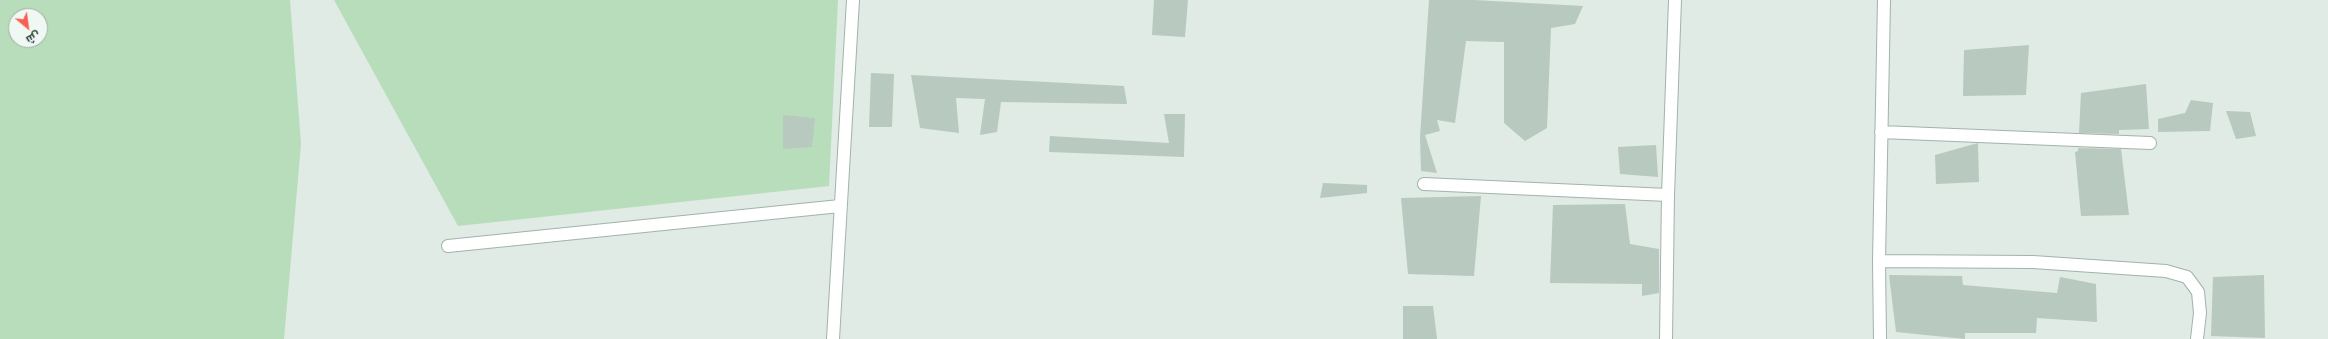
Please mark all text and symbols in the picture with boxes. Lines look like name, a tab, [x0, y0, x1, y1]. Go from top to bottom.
north arrow	[8, 8, 48, 48]
text: ش	[24, 28, 43, 47]

